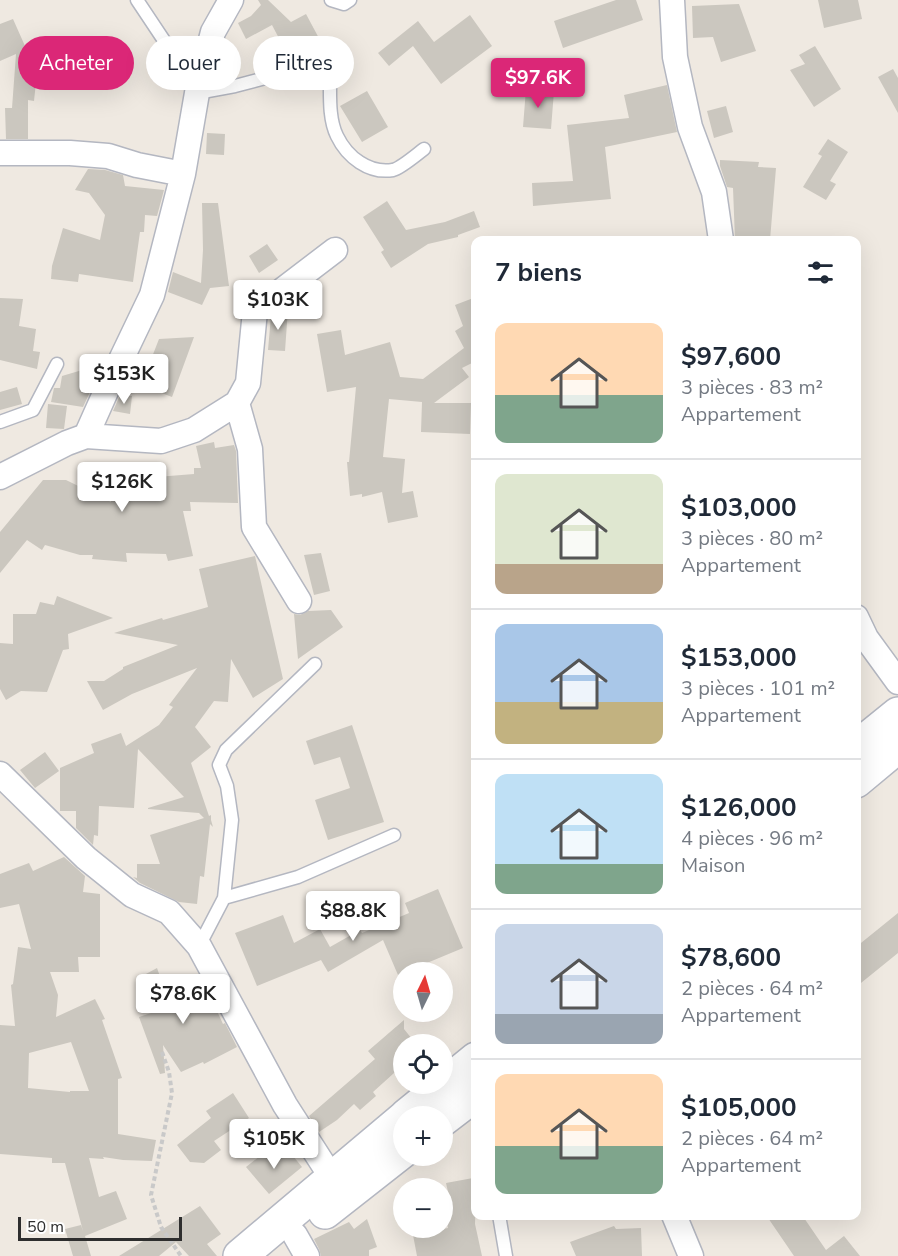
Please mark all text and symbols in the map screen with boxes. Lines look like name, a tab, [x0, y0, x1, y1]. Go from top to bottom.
chip: Acheter	[18, 36, 134, 90]
chip: Louer	[146, 36, 241, 90]
chip: Filtres	[253, 36, 354, 90]
pin: $97.6K	[489, 58, 587, 109]
text: $97.6K	[505, 64, 571, 91]
text: 7 biens	[495, 255, 582, 290]
icon: filters	[804, 256, 837, 289]
pin: $103K	[236, 280, 320, 331]
text: $103K	[247, 286, 309, 313]
text: $97,600	[681, 339, 781, 374]
icon: home	[543, 347, 615, 419]
pin: $153K	[82, 354, 166, 405]
text: $153K	[93, 360, 155, 387]
text: 3 pièces · 83 m²	[681, 374, 823, 401]
text: Appartement	[681, 401, 801, 428]
pin: $126K	[80, 462, 164, 513]
text: $126K	[91, 468, 153, 495]
text: $103,000	[681, 490, 797, 525]
icon: home	[543, 498, 615, 570]
text: 3 pièces · 80 m²	[681, 525, 823, 552]
text: Appartement	[681, 552, 801, 579]
text: $153,000	[681, 640, 797, 675]
icon: home	[543, 648, 615, 720]
text: 3 pièces · 101 m²	[681, 675, 835, 702]
text: Appartement	[681, 702, 801, 729]
text: $126,000	[681, 790, 797, 825]
icon: home	[543, 798, 615, 870]
text: 4 pièces · 96 m²	[681, 825, 823, 852]
text: Maison	[681, 852, 745, 879]
pin: $88.8K	[304, 891, 402, 942]
text: $88.8K	[320, 897, 386, 924]
text: $78,600	[681, 940, 781, 975]
icon: home	[543, 948, 615, 1020]
north arrow	[393, 962, 453, 1022]
map controls	[393, 962, 453, 1238]
pin: $78.6K	[134, 974, 232, 1025]
text: 2 pièces · 64 m²	[681, 975, 823, 1002]
text: $78.6K	[150, 980, 216, 1007]
text: Appartement	[681, 1002, 801, 1029]
button: locate	[393, 1034, 453, 1094]
text: $105,000	[681, 1090, 797, 1125]
icon: home	[543, 1098, 615, 1170]
button: +	[393, 1106, 453, 1166]
pin: $105K	[232, 1119, 316, 1170]
text: $105K	[243, 1125, 305, 1152]
text: 2 pièces · 64 m²	[681, 1125, 823, 1152]
text: Appartement	[681, 1152, 801, 1179]
button: −	[393, 1178, 453, 1238]
scale bar	[18, 1214, 182, 1242]
text: 50 m	[27, 1216, 64, 1238]

